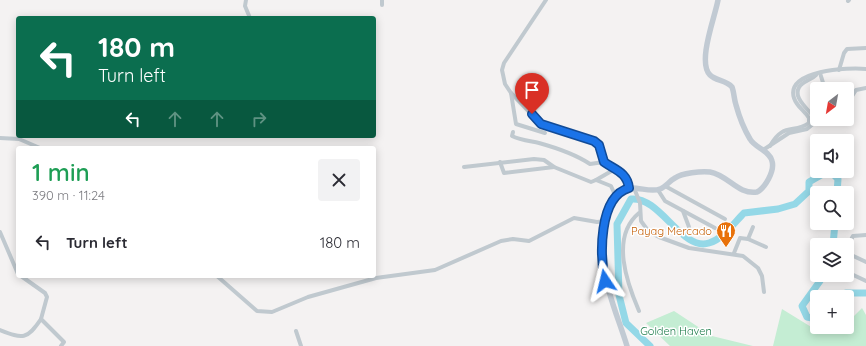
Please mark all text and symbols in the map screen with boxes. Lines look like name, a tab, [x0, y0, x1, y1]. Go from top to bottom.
text: 180 m	[98, 29, 175, 64]
icon: left	[32, 32, 84, 84]
text: Turn left	[98, 64, 166, 87]
pin	[515, 73, 549, 114]
icon: arrive	[521, 79, 543, 101]
north arrow	[810, 82, 854, 126]
map controls	[810, 82, 854, 334]
icon: left	[122, 108, 144, 130]
icon: ahead	[164, 108, 186, 130]
icon: ahead	[206, 108, 228, 130]
icon: right	[248, 108, 270, 130]
button: sound	[810, 134, 854, 178]
text: 1 min	[32, 157, 90, 187]
button: close	[318, 159, 360, 201]
button: search	[810, 186, 854, 230]
text: 390 m · 11:24	[32, 187, 105, 203]
restaurant icon: Payag Mercado	[715, 220, 737, 248]
place label: Payag Mercado	[631, 224, 712, 238]
icon: left	[32, 231, 54, 253]
text: Turn left	[66, 233, 128, 252]
text: 180 m	[320, 233, 360, 252]
button: layers	[810, 238, 854, 282]
position arrow	[584, 260, 626, 302]
button: +	[810, 290, 854, 334]
park label: Golden Haven	[640, 324, 712, 338]

